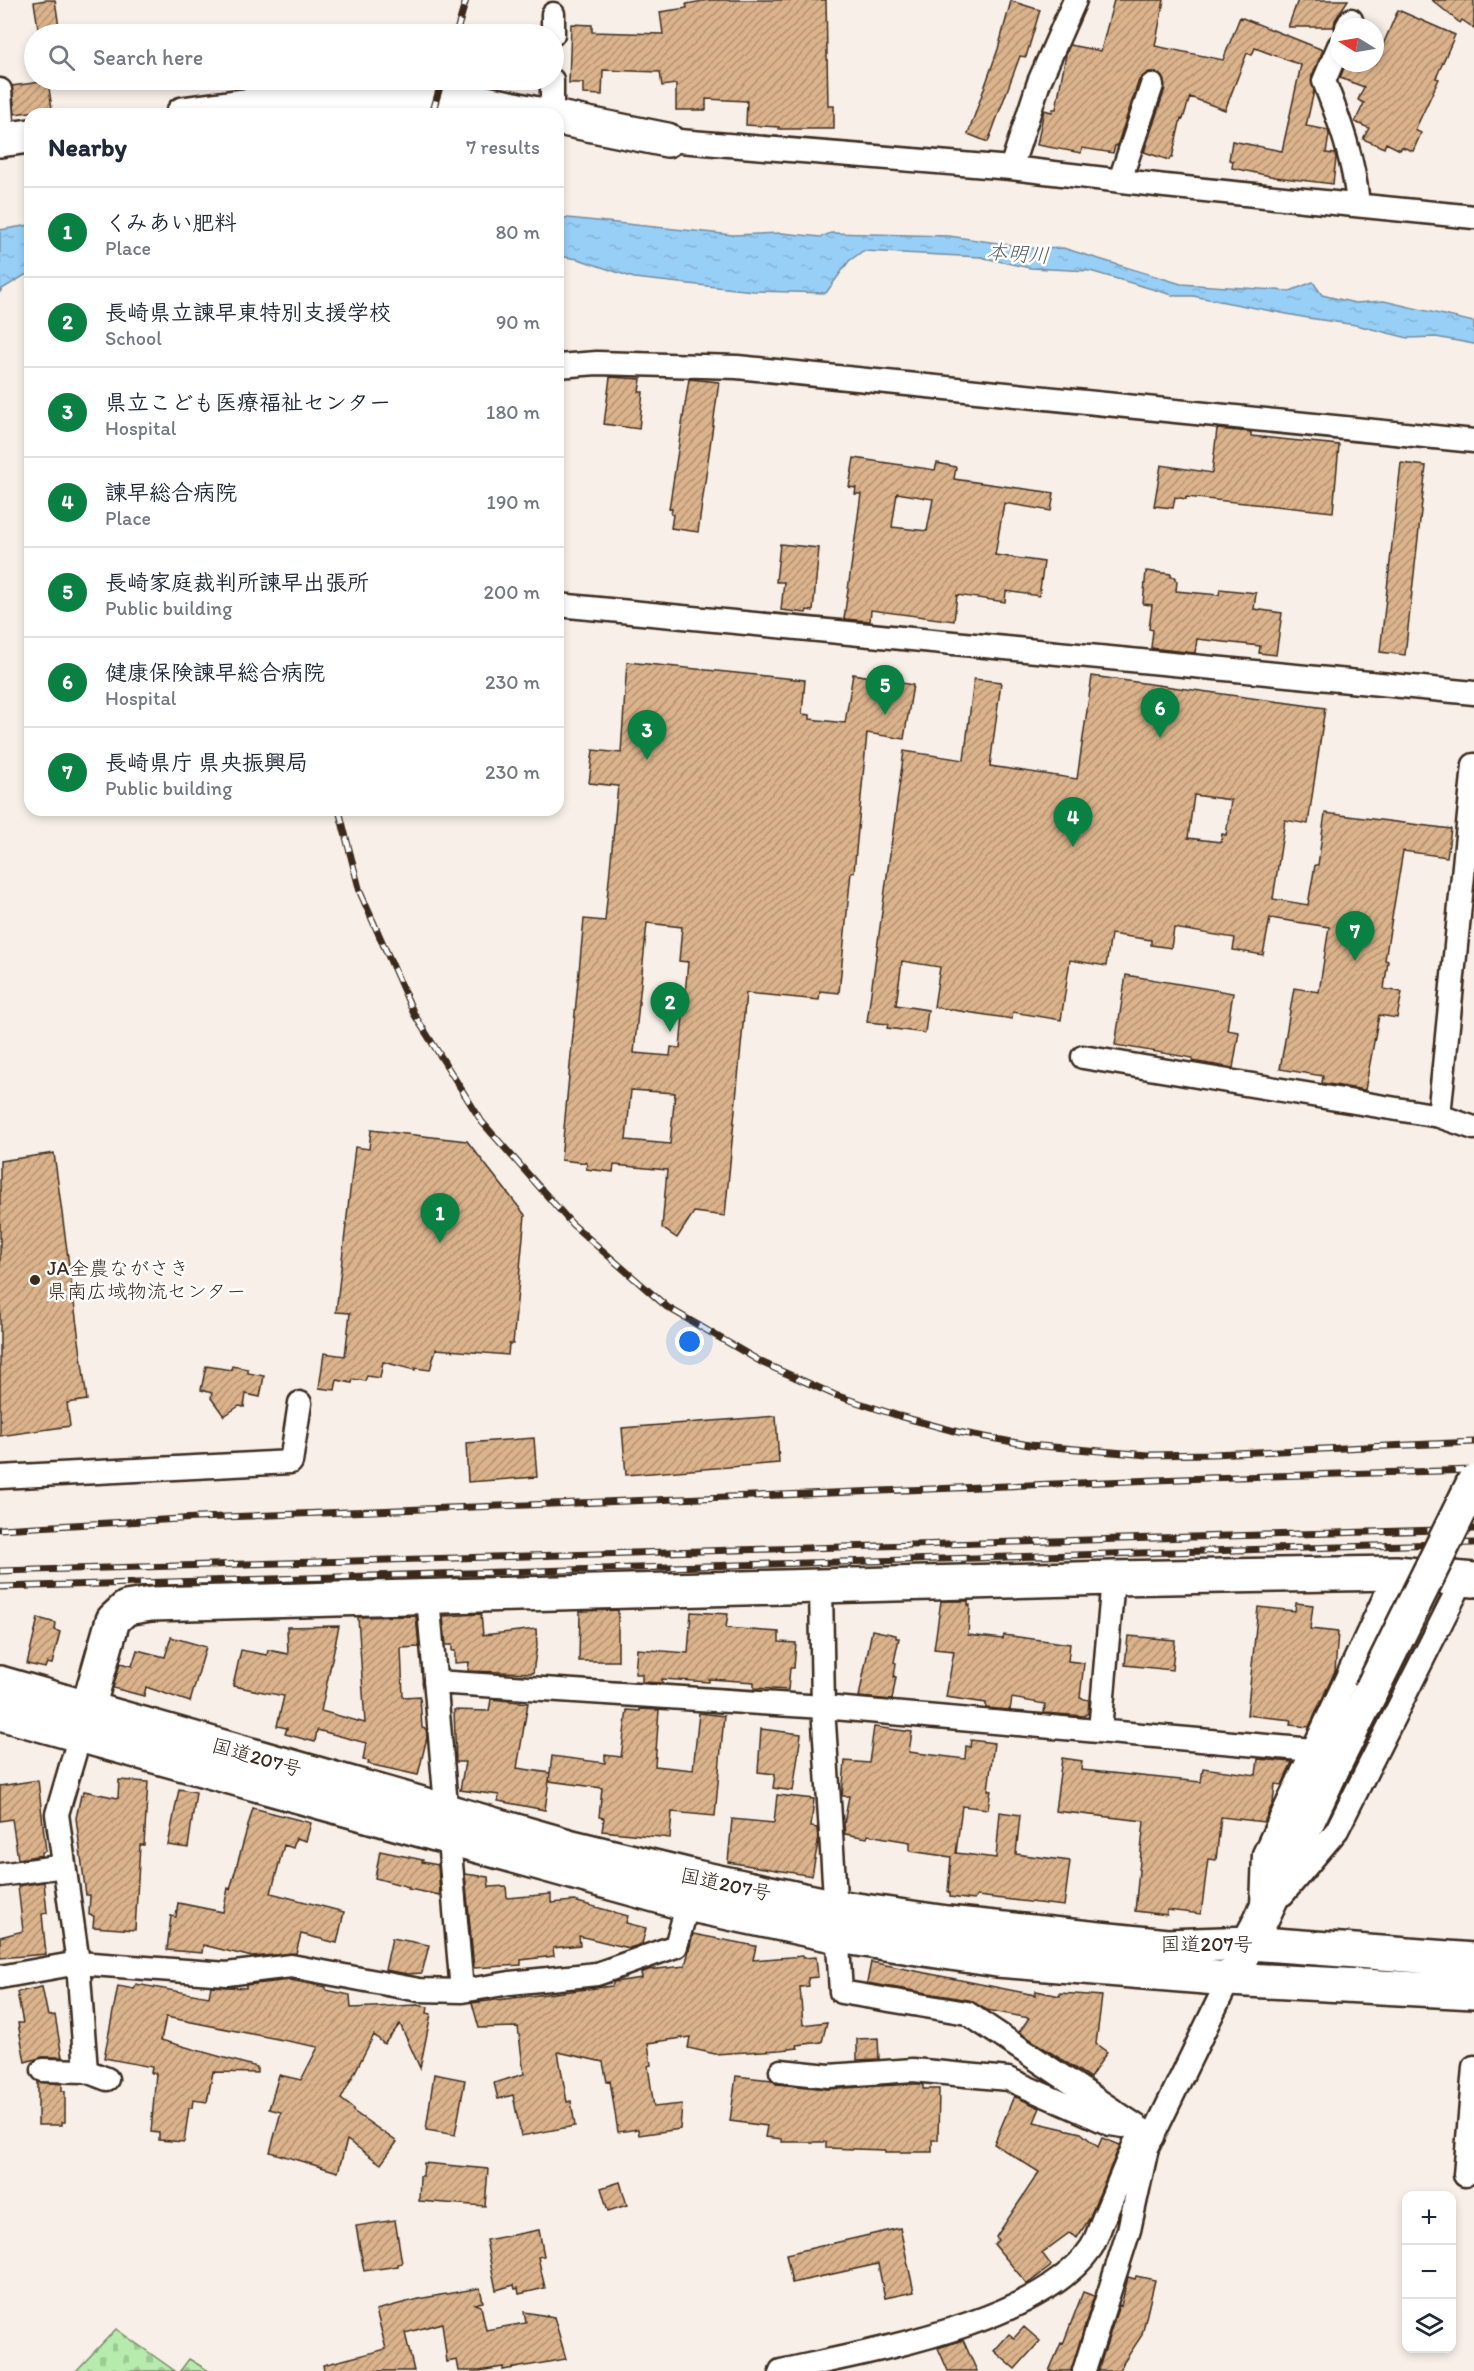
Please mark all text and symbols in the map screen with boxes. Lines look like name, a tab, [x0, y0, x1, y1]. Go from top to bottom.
north arrow	[1330, 18, 1384, 72]
search box	[24, 24, 564, 90]
icon: search	[45, 41, 78, 74]
text: Search here	[93, 44, 203, 71]
text: Nearby	[48, 131, 127, 163]
text: 7 results	[466, 135, 540, 159]
text: くみあい肥料	[105, 209, 237, 236]
text: 1	[63, 220, 72, 244]
text: 80 m	[495, 220, 540, 244]
text: Place	[105, 236, 151, 260]
water label: 本明川	[986, 238, 1050, 268]
text: 長崎県立諫早東特別支援学校	[105, 299, 391, 326]
text: 2	[62, 310, 73, 334]
text: 90 m	[496, 310, 540, 334]
text: School	[105, 326, 162, 350]
text: 県立こども医療福祉センター	[105, 389, 391, 416]
text: 3	[62, 400, 73, 424]
text: 180 m	[486, 400, 540, 424]
text: Hospital	[105, 416, 177, 440]
text: 諫早総合病院	[105, 479, 237, 506]
text: 4	[61, 490, 74, 514]
text: 190 m	[487, 490, 540, 514]
text: Place	[105, 506, 151, 530]
text: 長崎家庭裁判所諫早出張所	[105, 569, 369, 596]
text: 5	[62, 580, 73, 604]
text: 200 m	[484, 580, 540, 604]
text: Public building	[105, 596, 232, 620]
text: 健康保険諫早総合病院	[105, 659, 325, 686]
pin: 5	[866, 666, 904, 715]
text: 6	[62, 670, 73, 694]
text: 230 m	[485, 670, 540, 694]
text: Hospital	[105, 686, 177, 710]
pin: 6	[1140, 688, 1180, 738]
pin: 3	[628, 710, 666, 760]
text: 長崎県庁 県央振興局	[105, 749, 308, 776]
text: 7	[63, 760, 72, 784]
text: 230 m	[485, 760, 540, 784]
text: Public building	[105, 776, 232, 800]
pin: 4	[1054, 798, 1092, 847]
pin: 7	[1336, 912, 1374, 961]
pin: 2	[650, 982, 690, 1032]
pin: 1	[420, 1194, 460, 1243]
place label: JA全農ながさき 県南広域物流センター	[47, 1256, 246, 1303]
marker: JA全農ながさき 県南広域物流センター	[28, 1273, 42, 1287]
your location	[675, 1327, 704, 1356]
street label: 国道207号	[209, 1733, 305, 1781]
street label: 国道207号	[678, 1863, 774, 1905]
street label: 国道207号	[1161, 1932, 1253, 1956]
map controls	[1402, 2191, 1456, 2353]
button: +	[1402, 2191, 1456, 2245]
button: −	[1402, 2245, 1456, 2299]
button: layers	[1402, 2299, 1456, 2353]

